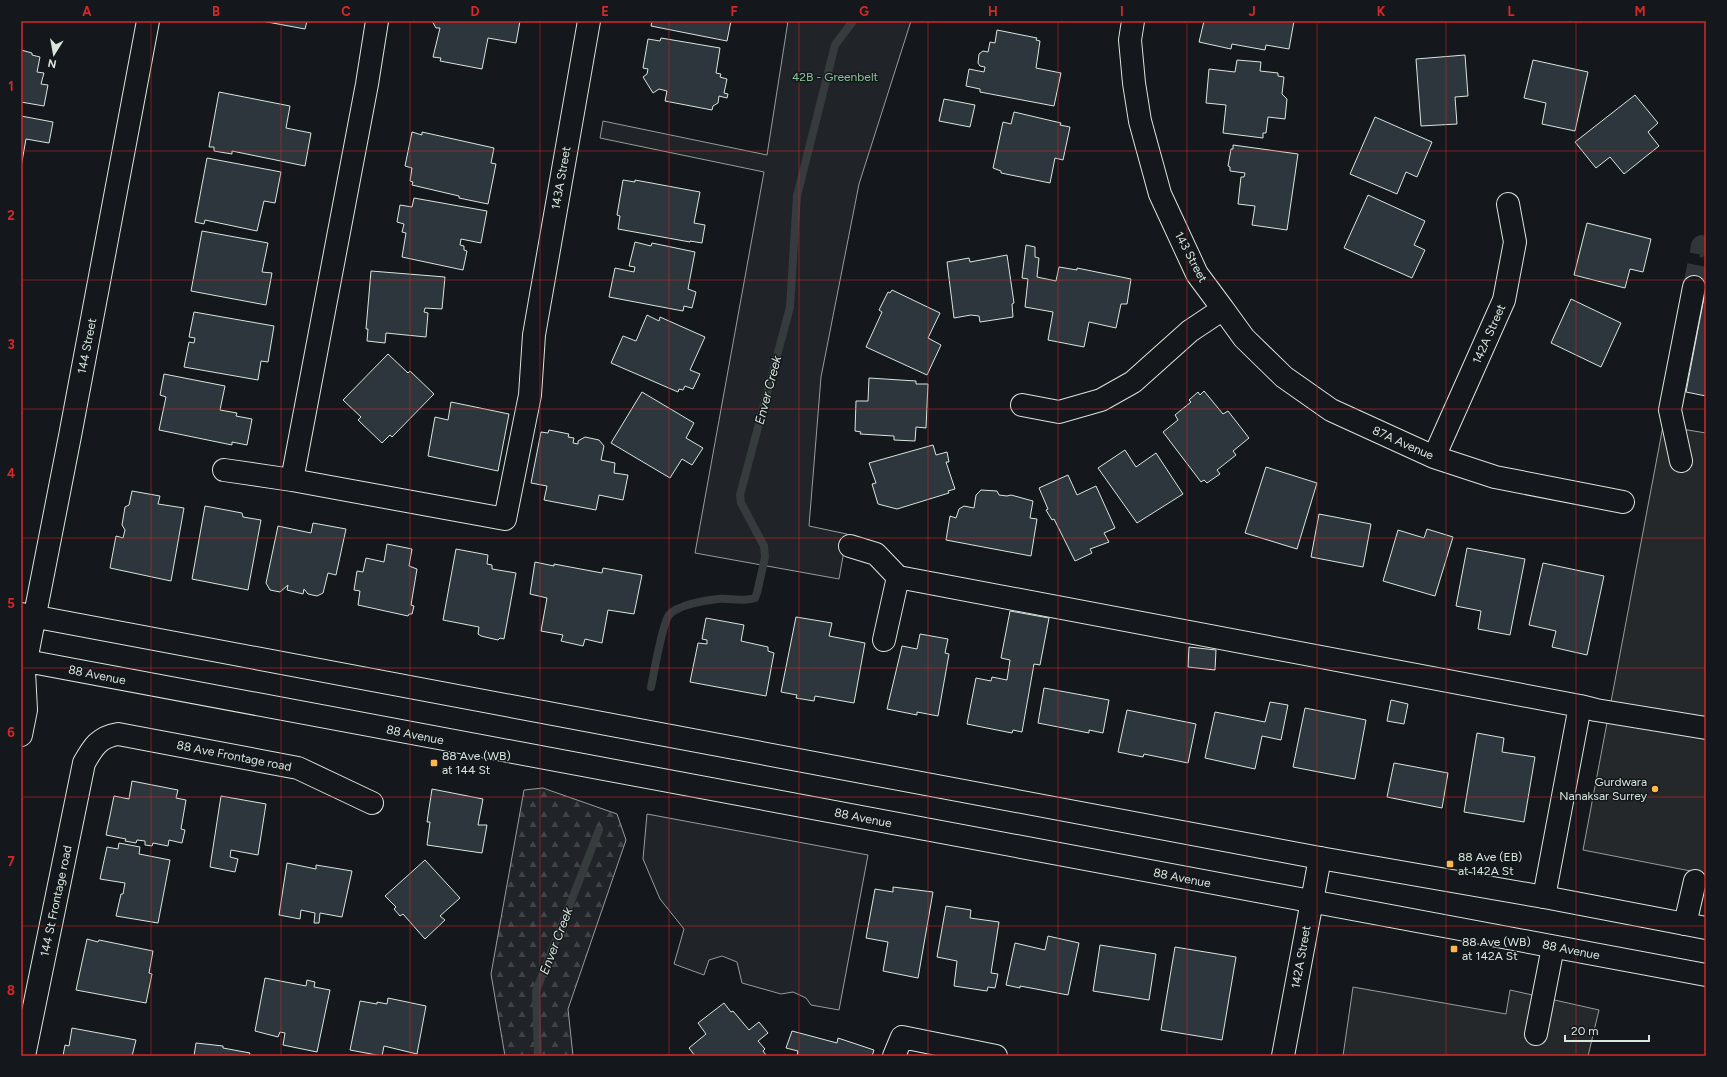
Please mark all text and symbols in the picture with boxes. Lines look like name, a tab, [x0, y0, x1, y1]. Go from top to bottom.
text: A	[82, 4, 92, 19]
text: B	[212, 4, 220, 19]
text: C	[341, 4, 351, 19]
text: D	[470, 4, 480, 19]
text: E	[601, 4, 609, 19]
text: F	[730, 4, 738, 19]
text: G	[859, 4, 869, 19]
text: H	[988, 4, 998, 19]
text: I	[1120, 4, 1124, 19]
text: J	[1248, 4, 1256, 19]
text: K	[1377, 4, 1386, 19]
text: L	[1508, 4, 1515, 19]
text: M	[1634, 4, 1646, 19]
north arrow	[34, 34, 74, 74]
text: N	[47, 56, 58, 71]
park label: 42B - Greenbelt	[792, 70, 879, 84]
text: 1	[8, 79, 14, 94]
street label: 143A Street	[549, 145, 573, 211]
text: 2	[7, 208, 15, 223]
street label: 143 Street	[1172, 229, 1210, 285]
street label: 142A Street	[1470, 302, 1509, 366]
street label: 144 Street	[75, 317, 99, 375]
text: 3	[7, 337, 15, 352]
water label: Enver Creek	[752, 353, 785, 426]
street label: 87A Avenue	[1370, 423, 1436, 463]
text: 4	[7, 466, 15, 481]
text: 5	[7, 596, 15, 611]
street label: 88 Avenue	[67, 663, 127, 688]
street label: 88 Avenue	[385, 723, 445, 748]
text: 6	[7, 725, 15, 740]
street label: 88 Ave Frontage road	[175, 738, 293, 774]
place label: 88 Ave (WB) at 144 St	[442, 749, 511, 777]
marker: 88 Ave (WB) at 144 St	[429, 758, 439, 768]
place label: Gurdwara Nanaksar Surrey	[1559, 775, 1648, 803]
marker: Gurdwara Nanaksar Surrey	[1650, 784, 1660, 794]
street label: 88 Avenue	[833, 806, 893, 831]
street label: 144 St Frontage road	[37, 844, 75, 958]
place label: 88 Ave (EB) at 142A St	[1458, 850, 1522, 878]
text: 7	[7, 854, 15, 869]
marker: 88 Ave (EB) at 142A St	[1445, 859, 1455, 869]
street label: 88 Avenue	[1152, 866, 1212, 891]
water label: Enver Creek	[536, 905, 576, 977]
street label: 142A Street	[1289, 924, 1314, 990]
place label: 88 Ave (WB) at 142A St	[1462, 935, 1531, 963]
street label: 88 Avenue	[1541, 938, 1601, 963]
marker: 88 Ave (WB) at 142A St	[1449, 944, 1459, 954]
text: 8	[7, 983, 15, 998]
scale bar	[1565, 1017, 1649, 1043]
text: 20 m	[1571, 1024, 1599, 1038]

